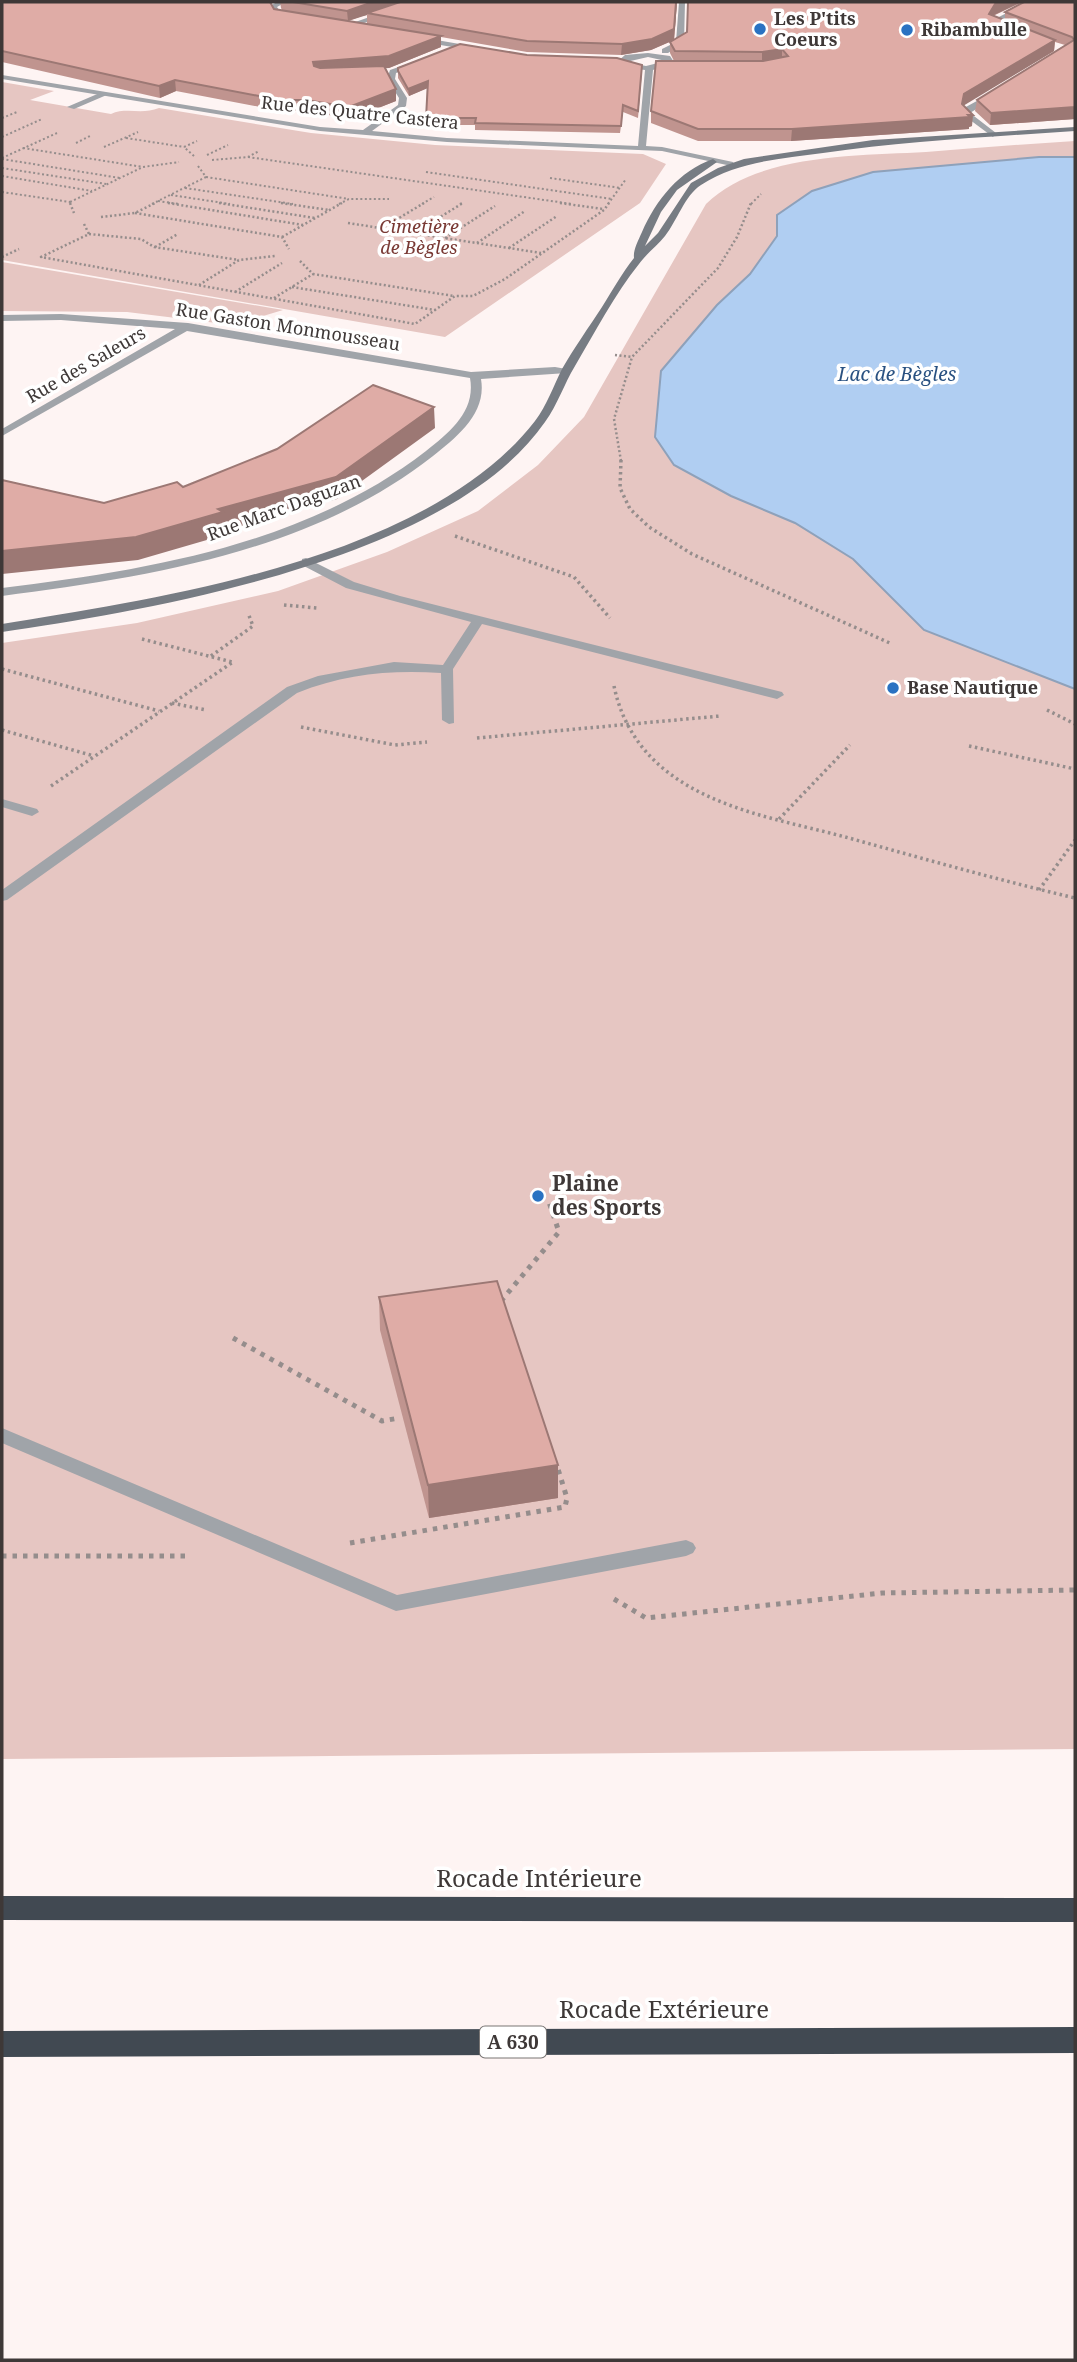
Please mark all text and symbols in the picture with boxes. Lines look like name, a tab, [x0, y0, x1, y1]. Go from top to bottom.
place label: Les P'tits Coeurs	[774, 6, 856, 51]
place label: Ribambulle	[921, 17, 1027, 41]
marker: Les P'tits Coeurs	[752, 21, 768, 37]
marker: Ribambulle	[899, 22, 915, 38]
street label: Rue des Quatre Castera	[260, 90, 460, 134]
park label: Cimetière de Bègles	[379, 214, 459, 259]
street label: Rue Gaston Monmousseau	[174, 296, 403, 356]
street label: Rue des Saleurs	[21, 320, 150, 408]
water label: Lac de Bègles	[837, 361, 957, 387]
street label: Rue Marc Daguzan	[204, 468, 364, 546]
place label: Base Nautique	[907, 675, 1038, 699]
marker: Base Nautique	[885, 680, 901, 696]
place label: Plaine des Sports	[552, 1169, 661, 1221]
marker: Plaine des Sports	[530, 1188, 546, 1204]
street label: Rocade Intérieure	[436, 1861, 642, 1894]
street label: Rocade Extérieure	[559, 1992, 769, 2025]
road number: A 630	[480, 2026, 546, 2058]

